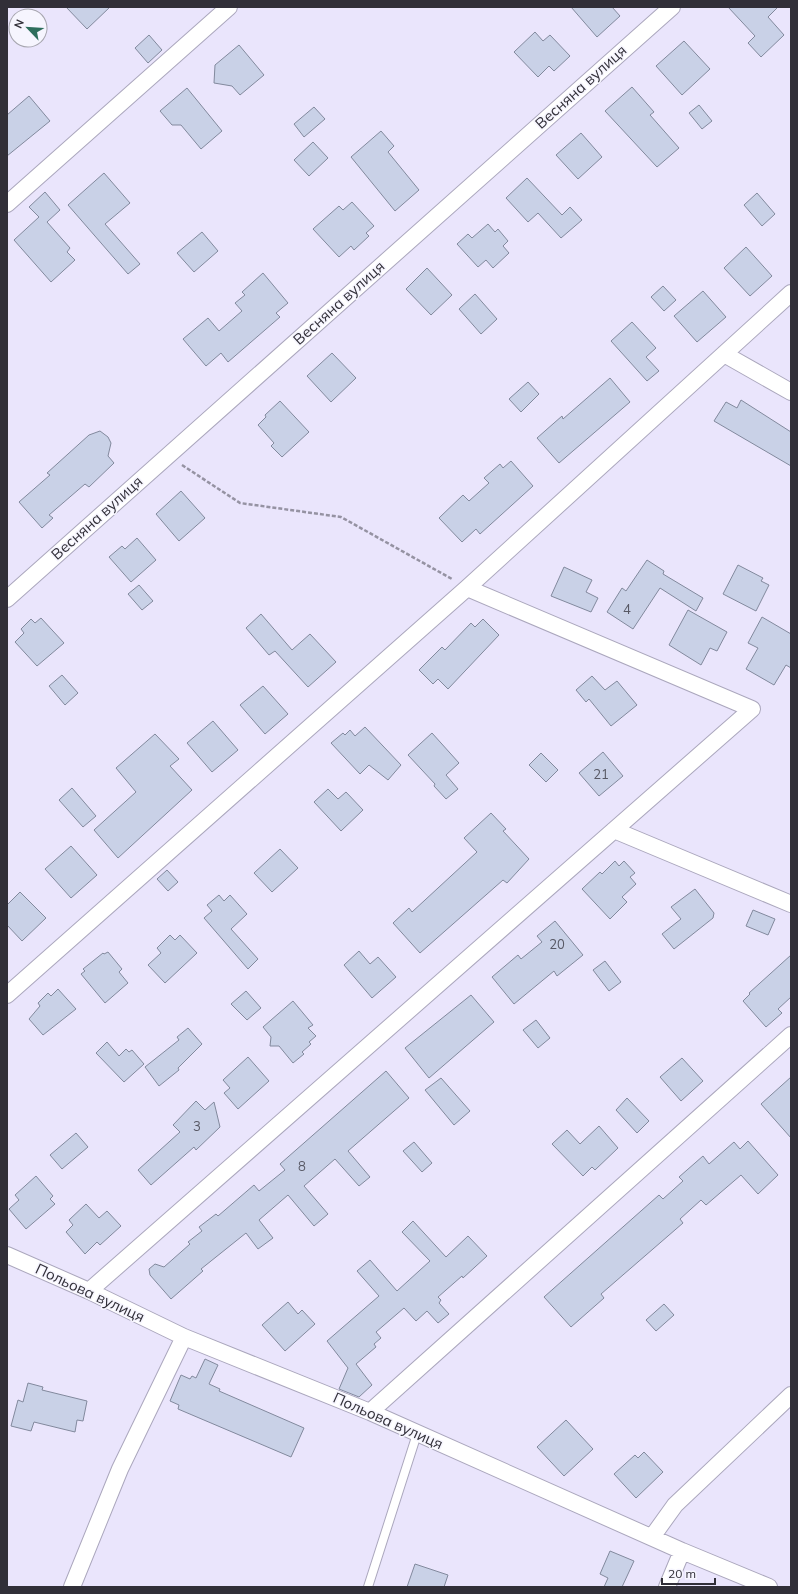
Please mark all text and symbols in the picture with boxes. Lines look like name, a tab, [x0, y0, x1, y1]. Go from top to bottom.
north arrow	[8, 8, 48, 48]
text: N	[11, 17, 27, 30]
street label: Весняна вулиця	[531, 41, 630, 133]
street label: Весняна вулиця	[289, 257, 388, 349]
street label: Весняна вулиця	[47, 472, 146, 564]
house number: 4	[623, 601, 631, 617]
house number: 21	[593, 766, 609, 782]
house number: 20	[549, 936, 565, 952]
house number: 3	[193, 1118, 201, 1134]
house number: 8	[298, 1158, 306, 1174]
street label: Польова вулиця	[33, 1259, 148, 1326]
street label: Польова вулиця	[330, 1388, 446, 1453]
scale bar	[662, 1560, 715, 1586]
text: 20 m	[668, 1566, 696, 1581]

